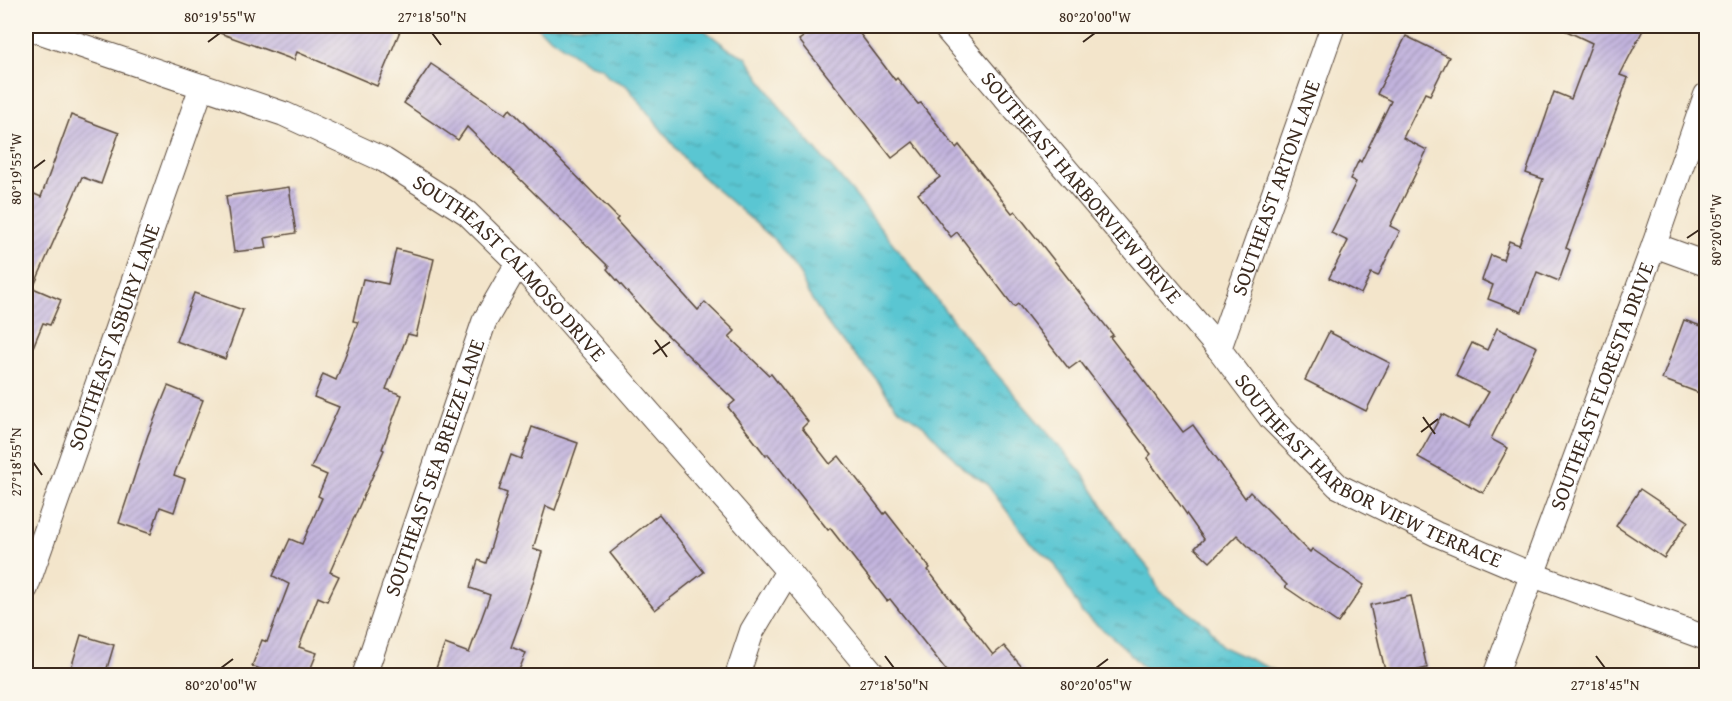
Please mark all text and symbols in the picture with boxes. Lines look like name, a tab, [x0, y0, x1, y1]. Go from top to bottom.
text: 80°19'55"W	[184, 6, 256, 27]
text: 27°18'50"N	[398, 6, 467, 27]
text: 80°20'00"W	[1059, 6, 1131, 27]
street label: SOUTHEAST HARBORVIEW DRIVE	[974, 64, 1190, 310]
street label: SOUTHEAST ARTON LANE	[1223, 75, 1328, 300]
text: 80°19'55"W	[5, 133, 26, 205]
street label: SOUTHEAST CALMOSO DRIVE	[407, 166, 614, 368]
text: 80°20'05"W	[1705, 194, 1726, 266]
street label: SOUTHEAST ASBURY LANE	[60, 219, 168, 454]
street label: SOUTHEAST FLORESTA DRIVE	[1542, 257, 1662, 514]
street label: SOUTHEAST SEA BREEZE LANE	[376, 334, 492, 600]
street label: SOUTHEAST HARBOR VIEW TERRACE	[1228, 367, 1507, 575]
text: 27°18'55"N	[5, 427, 26, 496]
text: 80°20'00"W	[185, 674, 257, 695]
text: 27°18'50"N	[860, 674, 929, 695]
text: 80°20'05"W	[1060, 674, 1132, 695]
text: 27°18'45"N	[1571, 674, 1640, 695]

